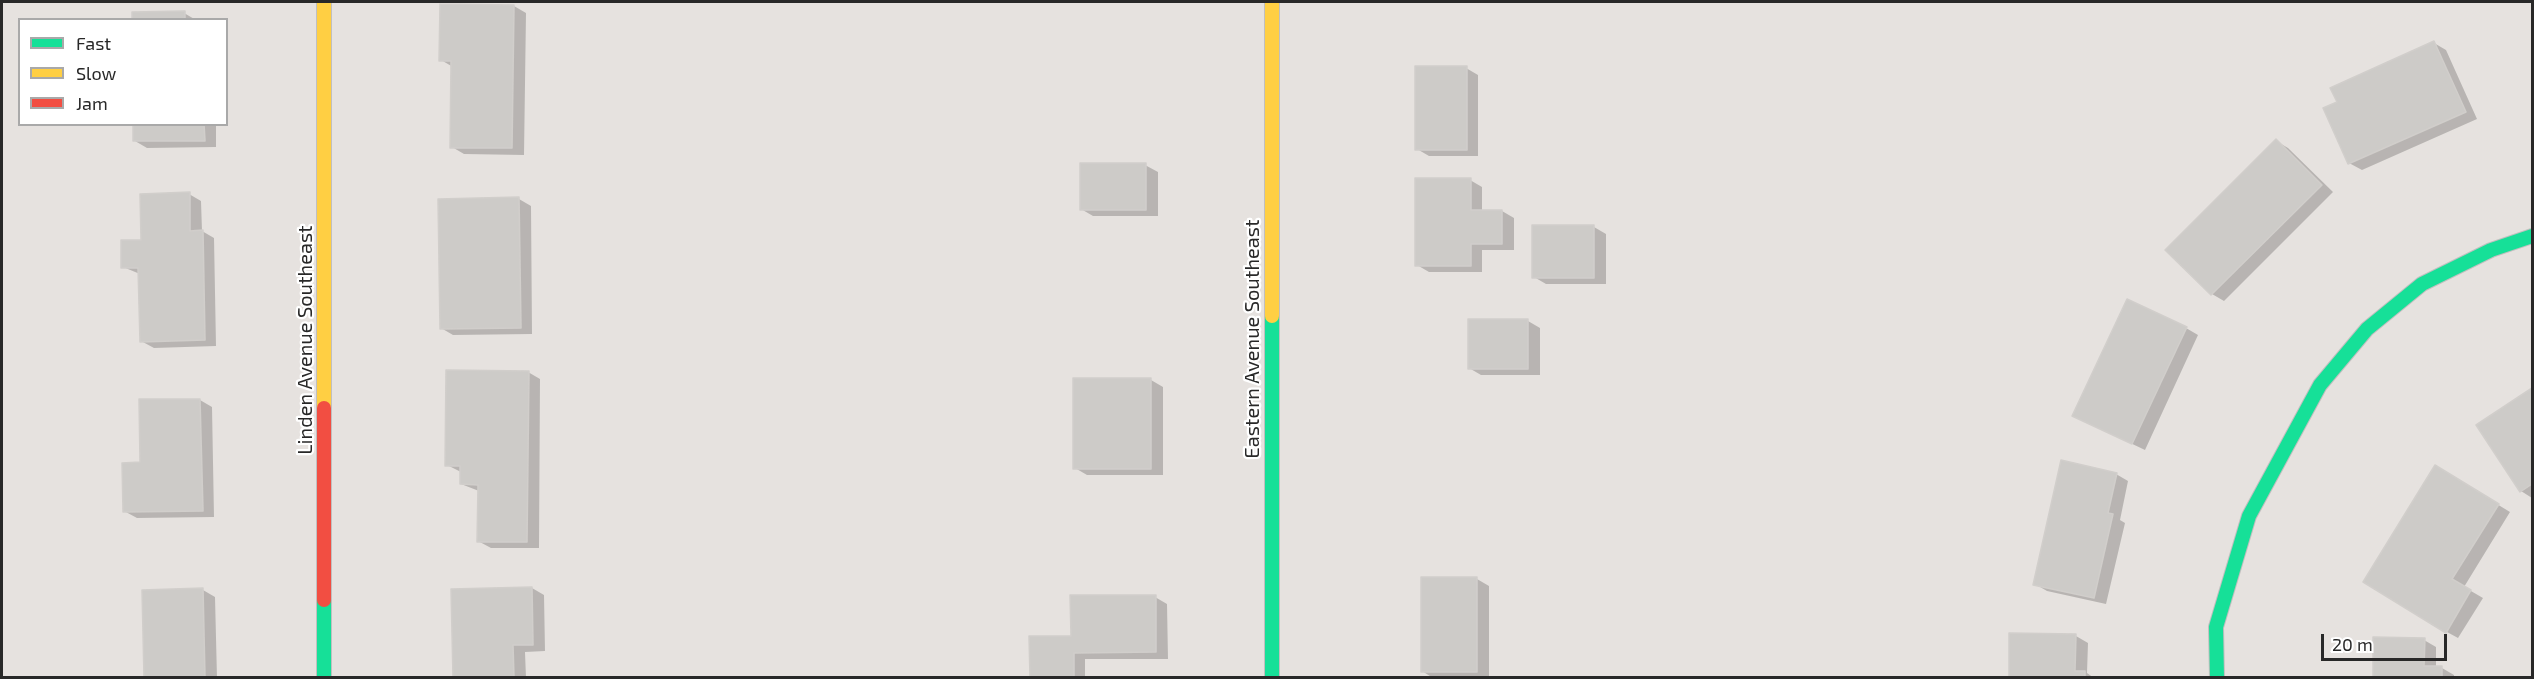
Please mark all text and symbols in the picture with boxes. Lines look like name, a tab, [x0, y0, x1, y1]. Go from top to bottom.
legend	[18, 18, 228, 126]
text: Fast	[76, 32, 111, 54]
text: Slow	[76, 62, 116, 84]
text: Jam	[76, 92, 108, 114]
street label: Eastern Avenue Southeast	[1240, 220, 1264, 458]
street label: Linden Avenue Southeast	[293, 225, 317, 455]
scale bar	[2324, 622, 2450, 660]
text: 20 m	[2332, 633, 2373, 655]

